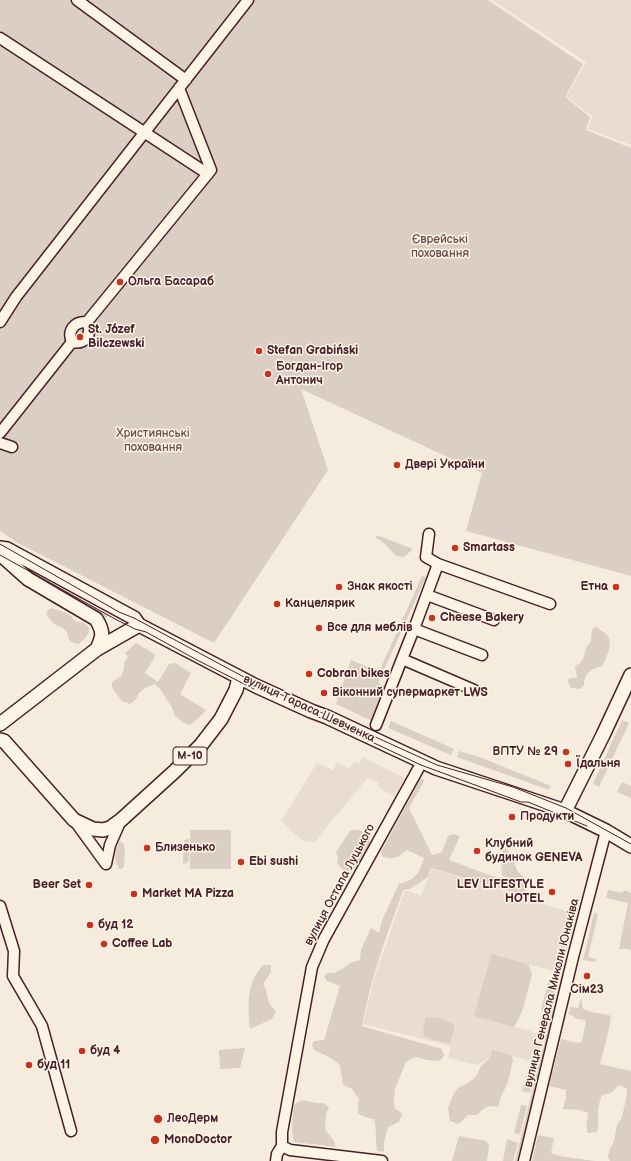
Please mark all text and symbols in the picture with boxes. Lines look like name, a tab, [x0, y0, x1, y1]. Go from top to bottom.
park label: Єврейські поховання	[411, 233, 469, 261]
place label: Ольга Басараб	[128, 275, 214, 289]
marker: Ольга Басараб	[115, 277, 125, 287]
place label: St. Józef Bilczewski	[88, 323, 144, 351]
marker: St. Józef Bilczewski	[75, 332, 85, 342]
place label: Stefan Grabiński	[267, 344, 358, 358]
marker: Stefan Grabiński	[254, 346, 264, 356]
place label: Богдан-Ігор Антонич	[276, 360, 343, 388]
marker: Богдан-Ігор Антонич	[263, 369, 273, 379]
park label: Християнські поховання	[116, 427, 190, 455]
place label: Двері України	[405, 458, 485, 472]
marker: Двері України	[392, 460, 402, 470]
place label: Smartass	[463, 541, 515, 555]
marker: Smartass	[450, 543, 460, 553]
place label: Знак якості	[347, 580, 413, 594]
place label: Етна	[581, 580, 608, 594]
marker: Знак якості	[334, 582, 344, 592]
marker: Етна	[611, 582, 621, 592]
place label: Канцелярик	[285, 597, 355, 611]
marker: Канцелярик	[272, 599, 282, 609]
place label: Cheese Bakery	[440, 611, 524, 625]
marker: Cheese Bakery	[427, 613, 437, 623]
place label: Все для меблів	[327, 621, 413, 635]
marker: Все для меблів	[314, 623, 324, 633]
place label: Cobran bikes	[317, 667, 390, 681]
marker: Cobran bikes	[304, 669, 314, 679]
street label: вулиця Тараса Шевченка	[241, 672, 377, 746]
place label: Віконний супермаркет LWS	[332, 686, 488, 700]
marker: Віконний супермаркет LWS	[319, 688, 329, 698]
place label: ВПТУ № 29	[492, 745, 558, 759]
road number: М-10	[173, 747, 207, 765]
marker: ВПТУ № 29	[561, 747, 571, 757]
place label: Їдальня	[576, 757, 620, 771]
marker: Їдальня	[563, 759, 573, 769]
place label: Продукти	[520, 810, 574, 824]
marker: Продукти	[507, 812, 517, 822]
street label: вулиця Остапа Луцького	[302, 822, 378, 948]
place label: Клубний будинок GENEVA	[485, 837, 582, 865]
place label: Близенько	[155, 841, 215, 855]
marker: Близенько	[142, 843, 152, 853]
marker: Клубний будинок GENEVA	[472, 846, 482, 856]
place label: Ebi sushi	[249, 855, 298, 869]
marker: Ebi sushi	[236, 857, 246, 867]
place label: Beer Set	[33, 878, 81, 892]
place label: LEV LIFESTYLE HOTEL	[457, 878, 544, 906]
marker: Beer Set	[84, 880, 94, 890]
place label: Market MA Pizza	[142, 887, 234, 901]
marker: LEV LIFESTYLE HOTEL	[547, 887, 557, 897]
marker: Market MA Pizza	[129, 889, 139, 899]
street label: вулиця Генерала Миколи Юнаківа	[522, 897, 582, 1089]
place label: буд 12	[98, 918, 133, 932]
marker: буд 12	[85, 920, 95, 930]
place label: Coffee Lab	[112, 937, 172, 951]
marker: Coffee Lab	[99, 939, 109, 949]
marker: Сім23	[582, 971, 592, 981]
place label: Сім23	[570, 983, 604, 997]
place label: буд 4	[90, 1044, 120, 1058]
marker: буд 4	[77, 1046, 87, 1056]
place label: буд 11	[37, 1058, 70, 1072]
marker: буд 11	[24, 1060, 34, 1070]
place label: ЛеоДерм	[167, 1112, 218, 1126]
marker: ЛеоДерм	[152, 1113, 164, 1125]
place label: MonoDoctor	[164, 1133, 232, 1147]
marker: MonoDoctor	[149, 1134, 161, 1146]

